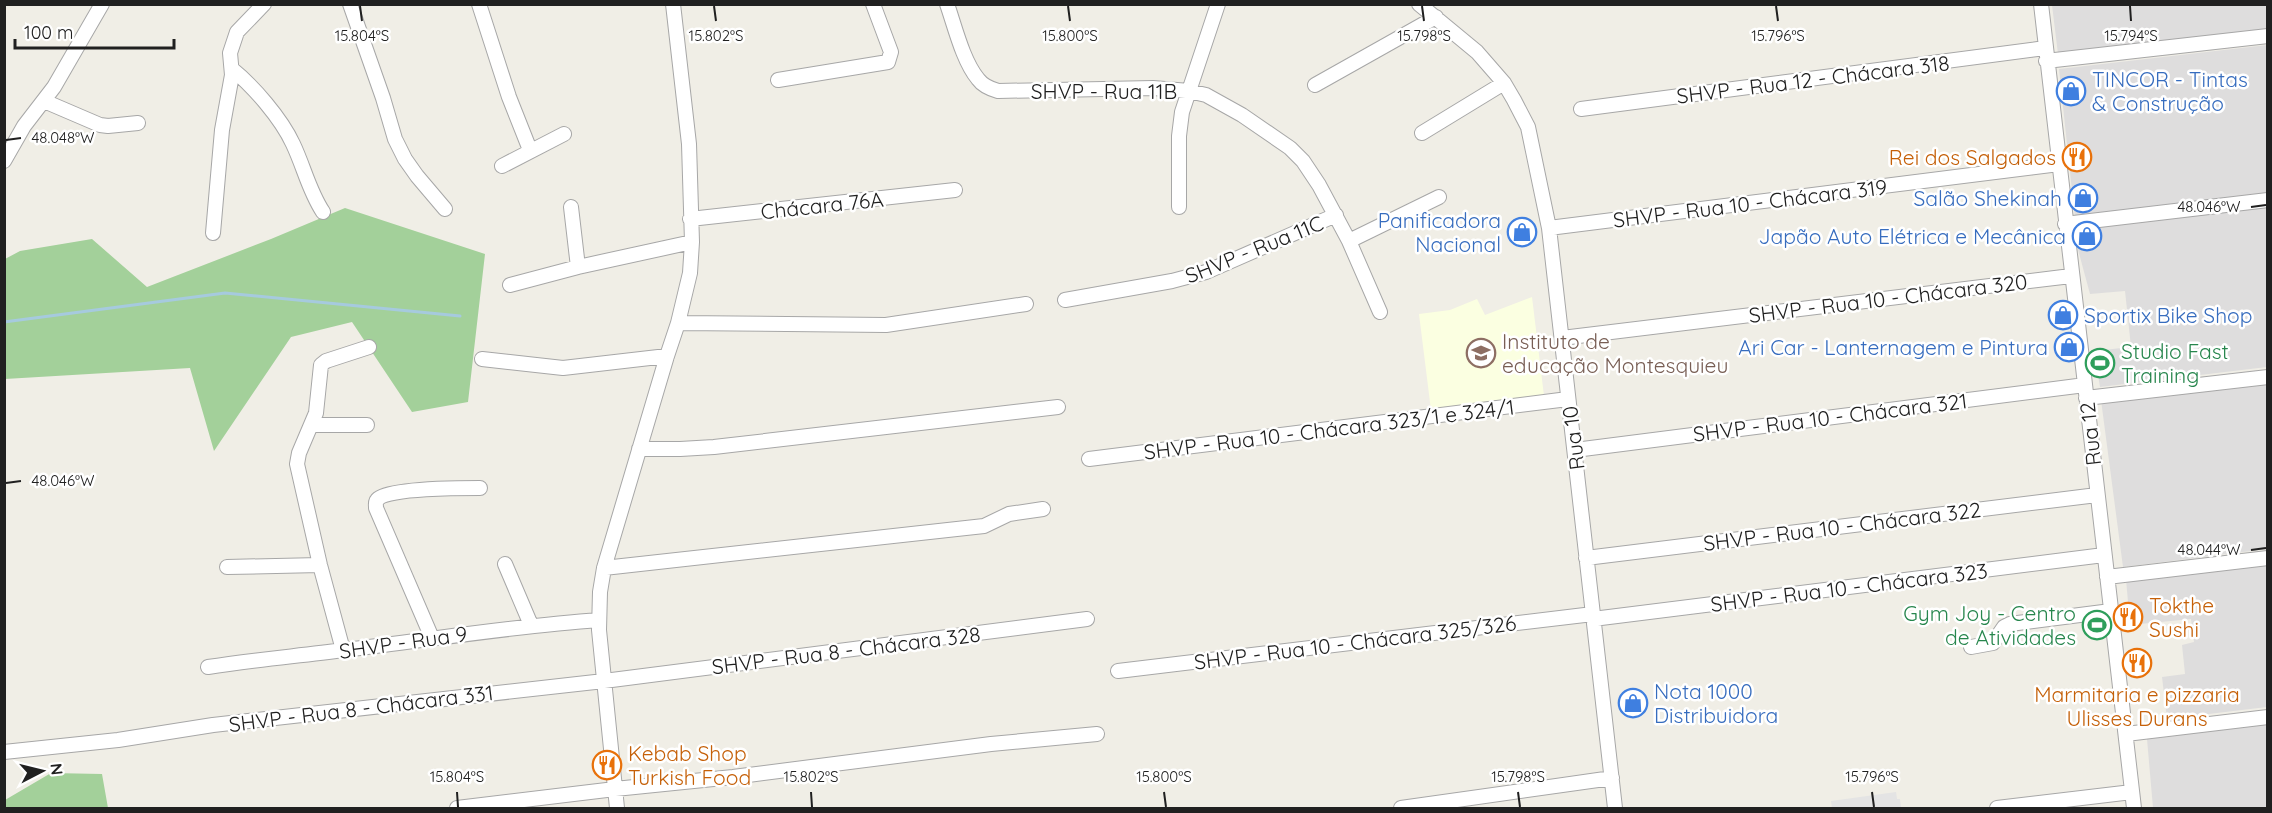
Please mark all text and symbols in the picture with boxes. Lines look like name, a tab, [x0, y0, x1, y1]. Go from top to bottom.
scale bar	[15, 12, 174, 50]
text: 100 m	[24, 21, 73, 44]
text: 15.804°S	[335, 26, 389, 45]
text: 15.802°S	[689, 26, 743, 45]
text: 15.800°S	[1042, 26, 1098, 45]
text: 15.798°S	[1397, 26, 1451, 45]
text: 15.796°S	[1751, 26, 1805, 45]
text: 15.794°S	[2104, 26, 2158, 45]
street label: SHVP - Rua 12 - Chácara 318	[1675, 49, 1951, 109]
place label: TINCOR - Tintas & Construção	[2092, 66, 2248, 116]
shop icon: TINCOR - Tintas & Construção	[2055, 75, 2087, 107]
street label: SHVP - Rua 11B	[1031, 78, 1177, 104]
text: 48.048°W	[31, 128, 95, 147]
restaurant icon: Rei dos Salgados	[2061, 141, 2093, 173]
place label: Rei dos Salgados	[1889, 144, 2056, 170]
street label: SHVP - Rua 10 - Chácara 319	[1611, 173, 1889, 233]
shop icon: Salão Shekinah	[2067, 182, 2099, 214]
place label: Salão Shekinah	[1913, 185, 2062, 211]
street label: Chácara 76A	[759, 186, 885, 224]
text: 48.046°W	[2177, 197, 2241, 216]
place label: Panificadora Nacional	[1378, 207, 1501, 257]
street label: SHVP - Rua 11C	[1181, 209, 1327, 289]
shop icon: Panificadora Nacional	[1506, 216, 1538, 248]
shop icon: Japão Auto Elétrica e Mecânica	[2071, 220, 2103, 252]
place label: Japão Auto Elétrica e Mecânica	[1759, 223, 2066, 249]
street label: SHVP - Rua 10 - Chácara 320	[1747, 268, 2029, 328]
shop icon: Sportix Bike Shop	[2047, 299, 2079, 331]
place label: Sportix Bike Shop	[2084, 302, 2252, 328]
place label: Instituto de educação Montesquieu	[1502, 328, 1728, 378]
shop icon: Ari Car - Lanternagem e Pintura	[2053, 331, 2085, 363]
place label: Ari Car - Lanternagem e Pintura	[1738, 334, 2048, 360]
school or university icon: Instituto de educação Montesquieu	[1465, 337, 1497, 369]
place label: Studio Fast Training	[2121, 338, 2229, 388]
sports icon: Studio Fast Training	[2084, 347, 2116, 379]
street label: SHVP - Rua 10 - Chácara 321	[1691, 387, 1969, 447]
street label: SHVP - Rua 10 - Chácara 323/1 e 324/1	[1142, 393, 1516, 465]
street label: Rua 12	[2074, 401, 2106, 467]
street label: Rua 10	[1556, 404, 1590, 472]
text: 48.046°W	[31, 471, 95, 490]
street label: SHVP - Rua 10 - Chácara 322	[1702, 496, 1982, 556]
text: 48.044°W	[2178, 540, 2241, 559]
street label: SHVP - Rua 10 - Chácara 323	[1709, 557, 1989, 617]
place label: Tokthe Sushi	[2149, 592, 2214, 642]
place label: Gym Joy - Centro de Atividades	[1903, 600, 2076, 650]
restaurant icon: Tokthe Sushi	[2112, 601, 2144, 633]
street label: SHVP - Rua 10 - Chácara 325/326	[1192, 609, 1518, 675]
sports icon: Gym Joy - Centro de Atividades	[2081, 609, 2113, 641]
street label: SHVP - Rua 9	[337, 620, 469, 664]
street label: SHVP - Rua 8 - Chácara 328	[710, 621, 982, 679]
restaurant icon: Marmitaria e pizzaria Ulisses Durans	[2121, 647, 2153, 679]
place label: Nota 1000 Distribuidora	[1654, 678, 1778, 728]
street label: SHVP - Rua 8 - Chácara 331	[227, 679, 495, 737]
place label: Marmitaria e pizzaria Ulisses Durans	[2034, 681, 2240, 731]
shop icon: Nota 1000 Distribuidora	[1617, 687, 1649, 719]
place label: Kebab Shop Turkish Food	[628, 740, 751, 790]
north arrow	[12, 741, 72, 801]
restaurant icon: Kebab Shop Turkish Food	[591, 749, 623, 781]
text: N	[46, 762, 68, 776]
text: 15.804°S	[430, 767, 484, 786]
text: 15.802°S	[784, 767, 838, 786]
text: 15.800°S	[1136, 767, 1192, 786]
text: 15.798°S	[1491, 767, 1545, 786]
text: 15.796°S	[1845, 767, 1899, 786]

